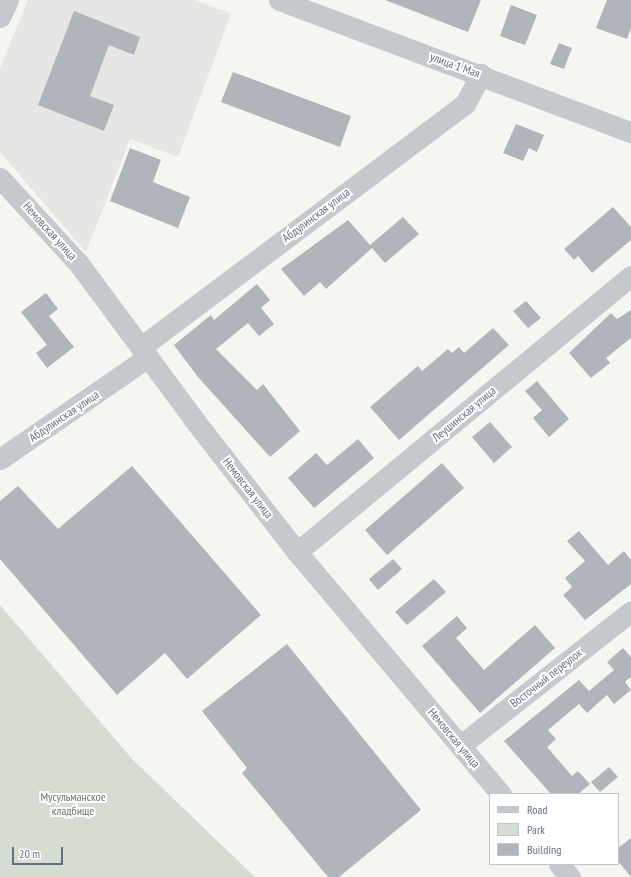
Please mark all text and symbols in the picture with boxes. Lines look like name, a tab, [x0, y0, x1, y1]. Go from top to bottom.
street label: улица 1 Мая	[428, 49, 482, 81]
street label: Абдулинская улица	[279, 185, 353, 245]
street label: Немовская улица	[20, 199, 80, 263]
street label: Леушинская улица	[429, 383, 499, 445]
street label: Абдулинская улица	[26, 387, 102, 445]
street label: Немовская улица	[220, 455, 276, 521]
street label: Восточный переулок	[507, 645, 585, 711]
street label: Немовская улица	[425, 705, 483, 771]
park label: Мусульманское кладбище	[40, 790, 106, 818]
legend	[489, 793, 619, 865]
text: Road	[527, 802, 547, 817]
text: Park	[527, 822, 545, 837]
scale bar	[14, 839, 65, 865]
text: Building	[527, 842, 562, 857]
text: 20 m	[19, 846, 40, 861]

